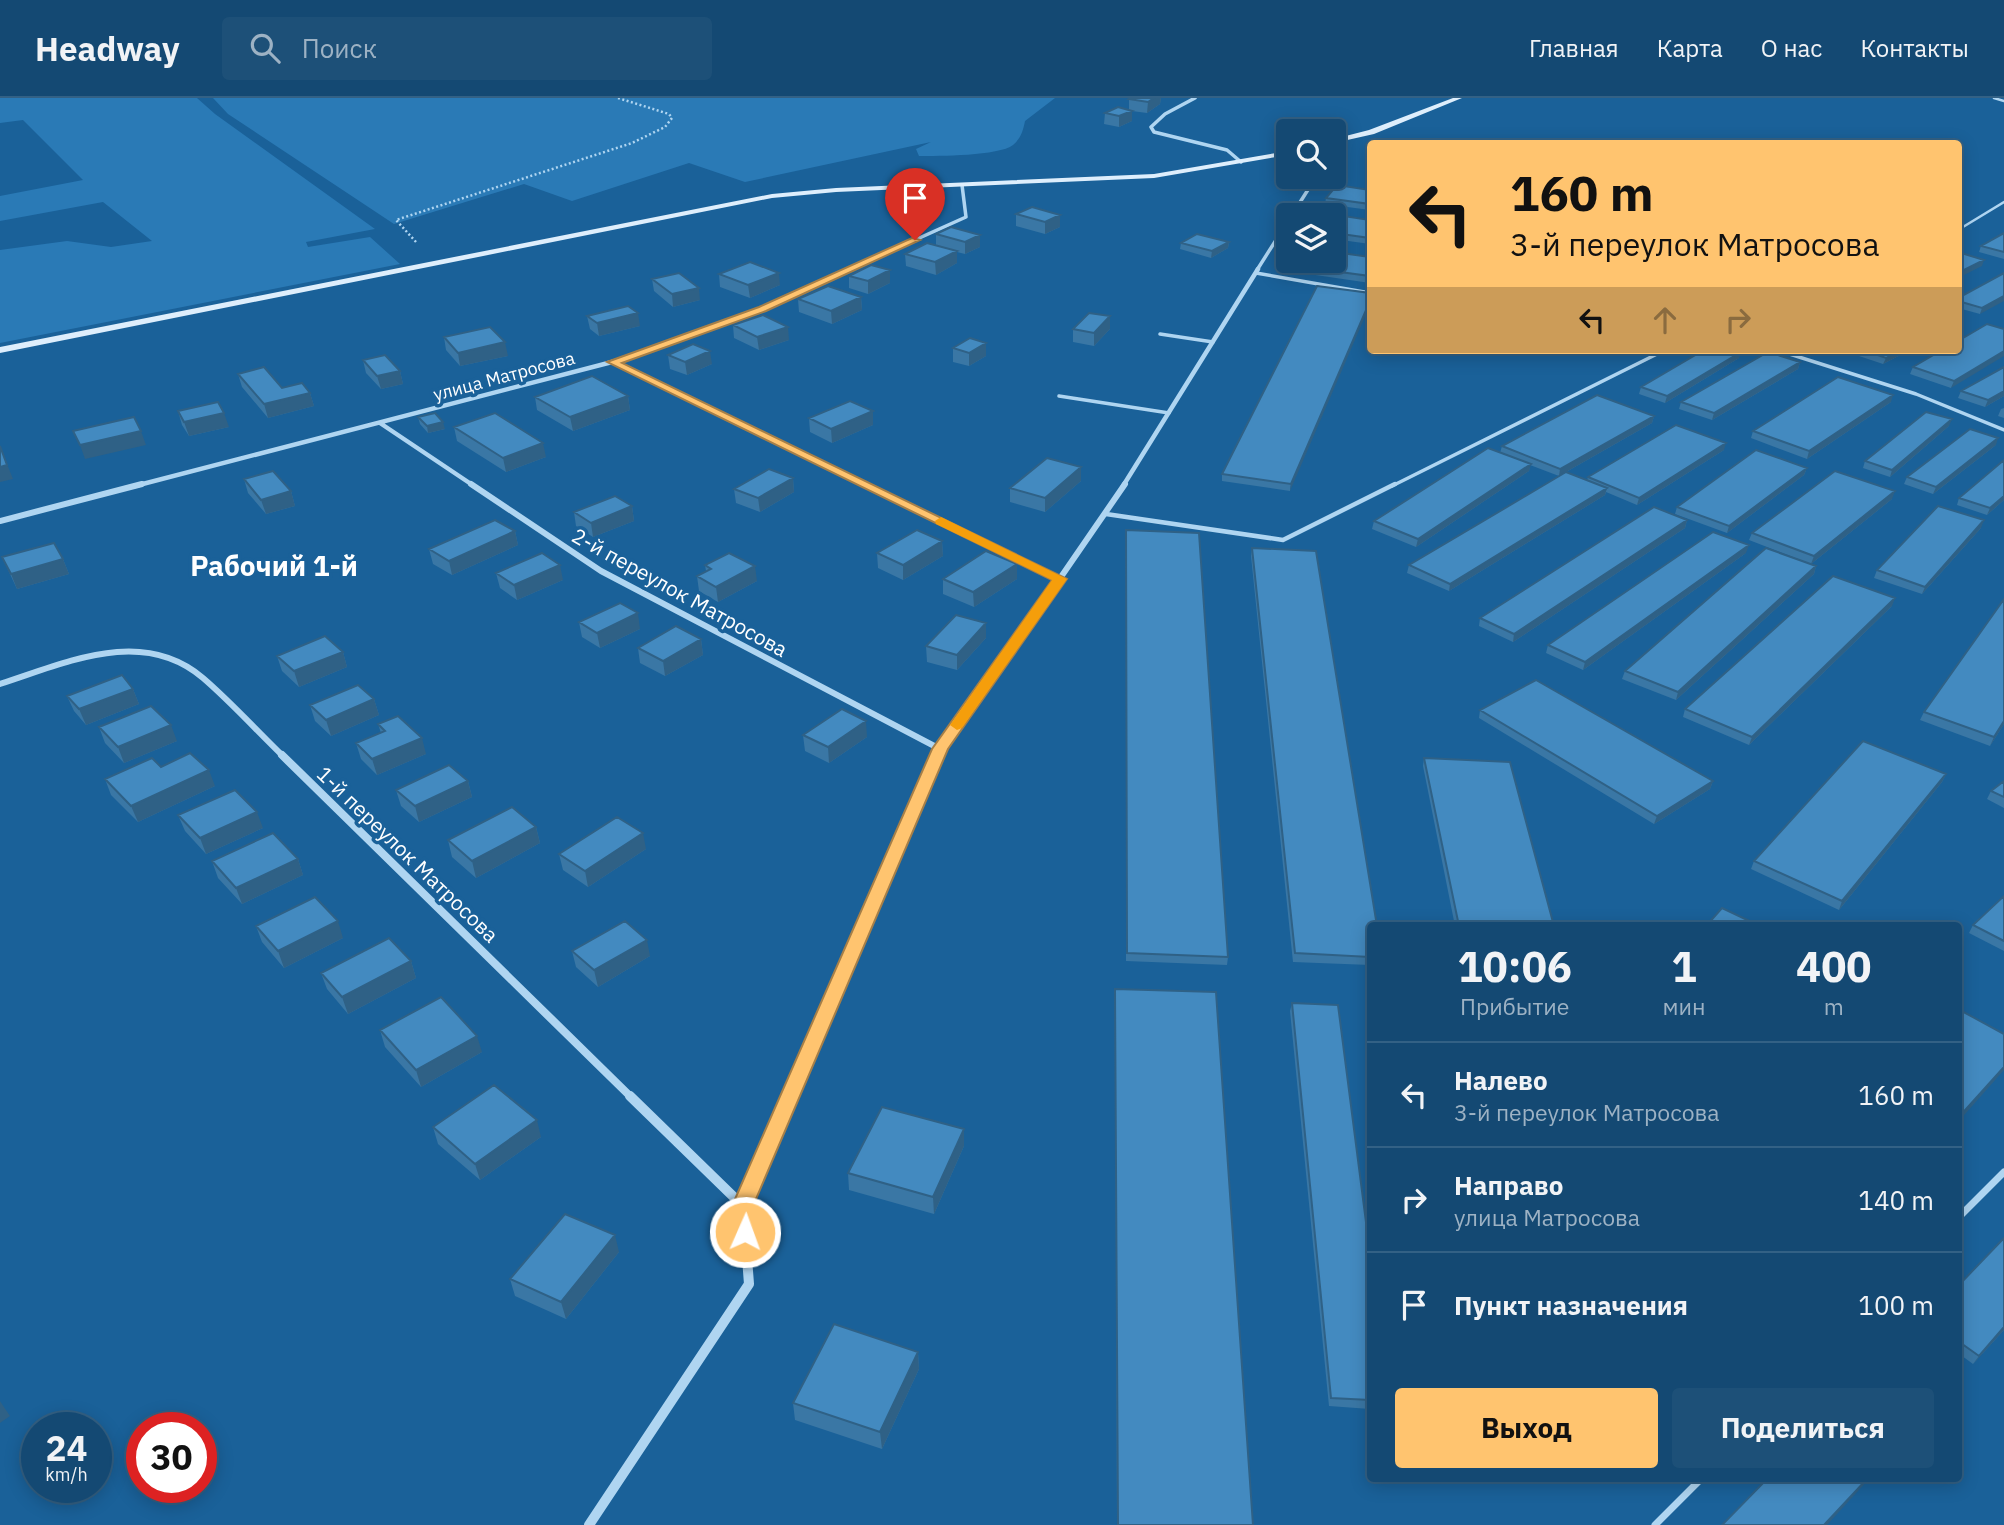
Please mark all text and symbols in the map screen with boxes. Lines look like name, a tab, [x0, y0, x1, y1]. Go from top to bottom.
search box	[222, 17, 712, 80]
text: Headway	[35, 27, 180, 70]
icon: search	[246, 29, 284, 67]
text: Поиск	[302, 31, 377, 65]
text: Главная	[1529, 32, 1619, 64]
text: Карта	[1657, 32, 1723, 64]
text: О нас	[1761, 32, 1822, 64]
text: Контакты	[1860, 32, 1969, 64]
map controls	[1276, 119, 1346, 273]
button: search	[1276, 119, 1346, 189]
text: 160 m	[1510, 161, 1654, 224]
pin	[885, 168, 945, 240]
icon: left	[1395, 168, 1486, 259]
icon: arrive	[896, 179, 934, 217]
button: layers	[1276, 203, 1346, 273]
text: 3-й переулок Матросова	[1510, 223, 1879, 265]
icon: left	[1573, 301, 1611, 339]
icon: ahead	[1646, 301, 1684, 339]
icon: right	[1719, 301, 1757, 339]
street label: улица Матросова	[431, 346, 578, 406]
street label: 2-й переулок Матросова	[567, 521, 793, 663]
district label: Рабочий 1‑й	[190, 547, 358, 584]
street label: 1-й переулок Матросова	[311, 760, 505, 948]
text: 10:06	[1457, 939, 1572, 994]
text: 1	[1671, 939, 1697, 994]
text: 400	[1796, 939, 1872, 994]
text: Прибытие	[1460, 991, 1569, 1021]
text: мин	[1662, 991, 1706, 1021]
text: m	[1824, 991, 1844, 1021]
text: Налево	[1454, 1063, 1548, 1097]
icon: left	[1395, 1076, 1433, 1114]
text: 160 m	[1858, 1078, 1934, 1112]
text: 3-й переулок Матросова	[1454, 1097, 1720, 1127]
text: Направо	[1454, 1168, 1563, 1202]
icon: right	[1395, 1181, 1433, 1219]
text: 140 m	[1858, 1183, 1934, 1217]
position arrow	[708, 1195, 782, 1269]
text: улица Матросова	[1454, 1202, 1640, 1232]
icon: arrive	[1395, 1286, 1433, 1324]
text: Пункт назначения	[1454, 1288, 1688, 1322]
text: 100 m	[1858, 1288, 1934, 1322]
button: Выход	[1395, 1388, 1658, 1468]
button: Поделиться	[1672, 1388, 1934, 1468]
speed limit sign: 30	[126, 1412, 217, 1503]
text: 24	[45, 1425, 88, 1471]
text: km/h	[45, 1463, 88, 1486]

